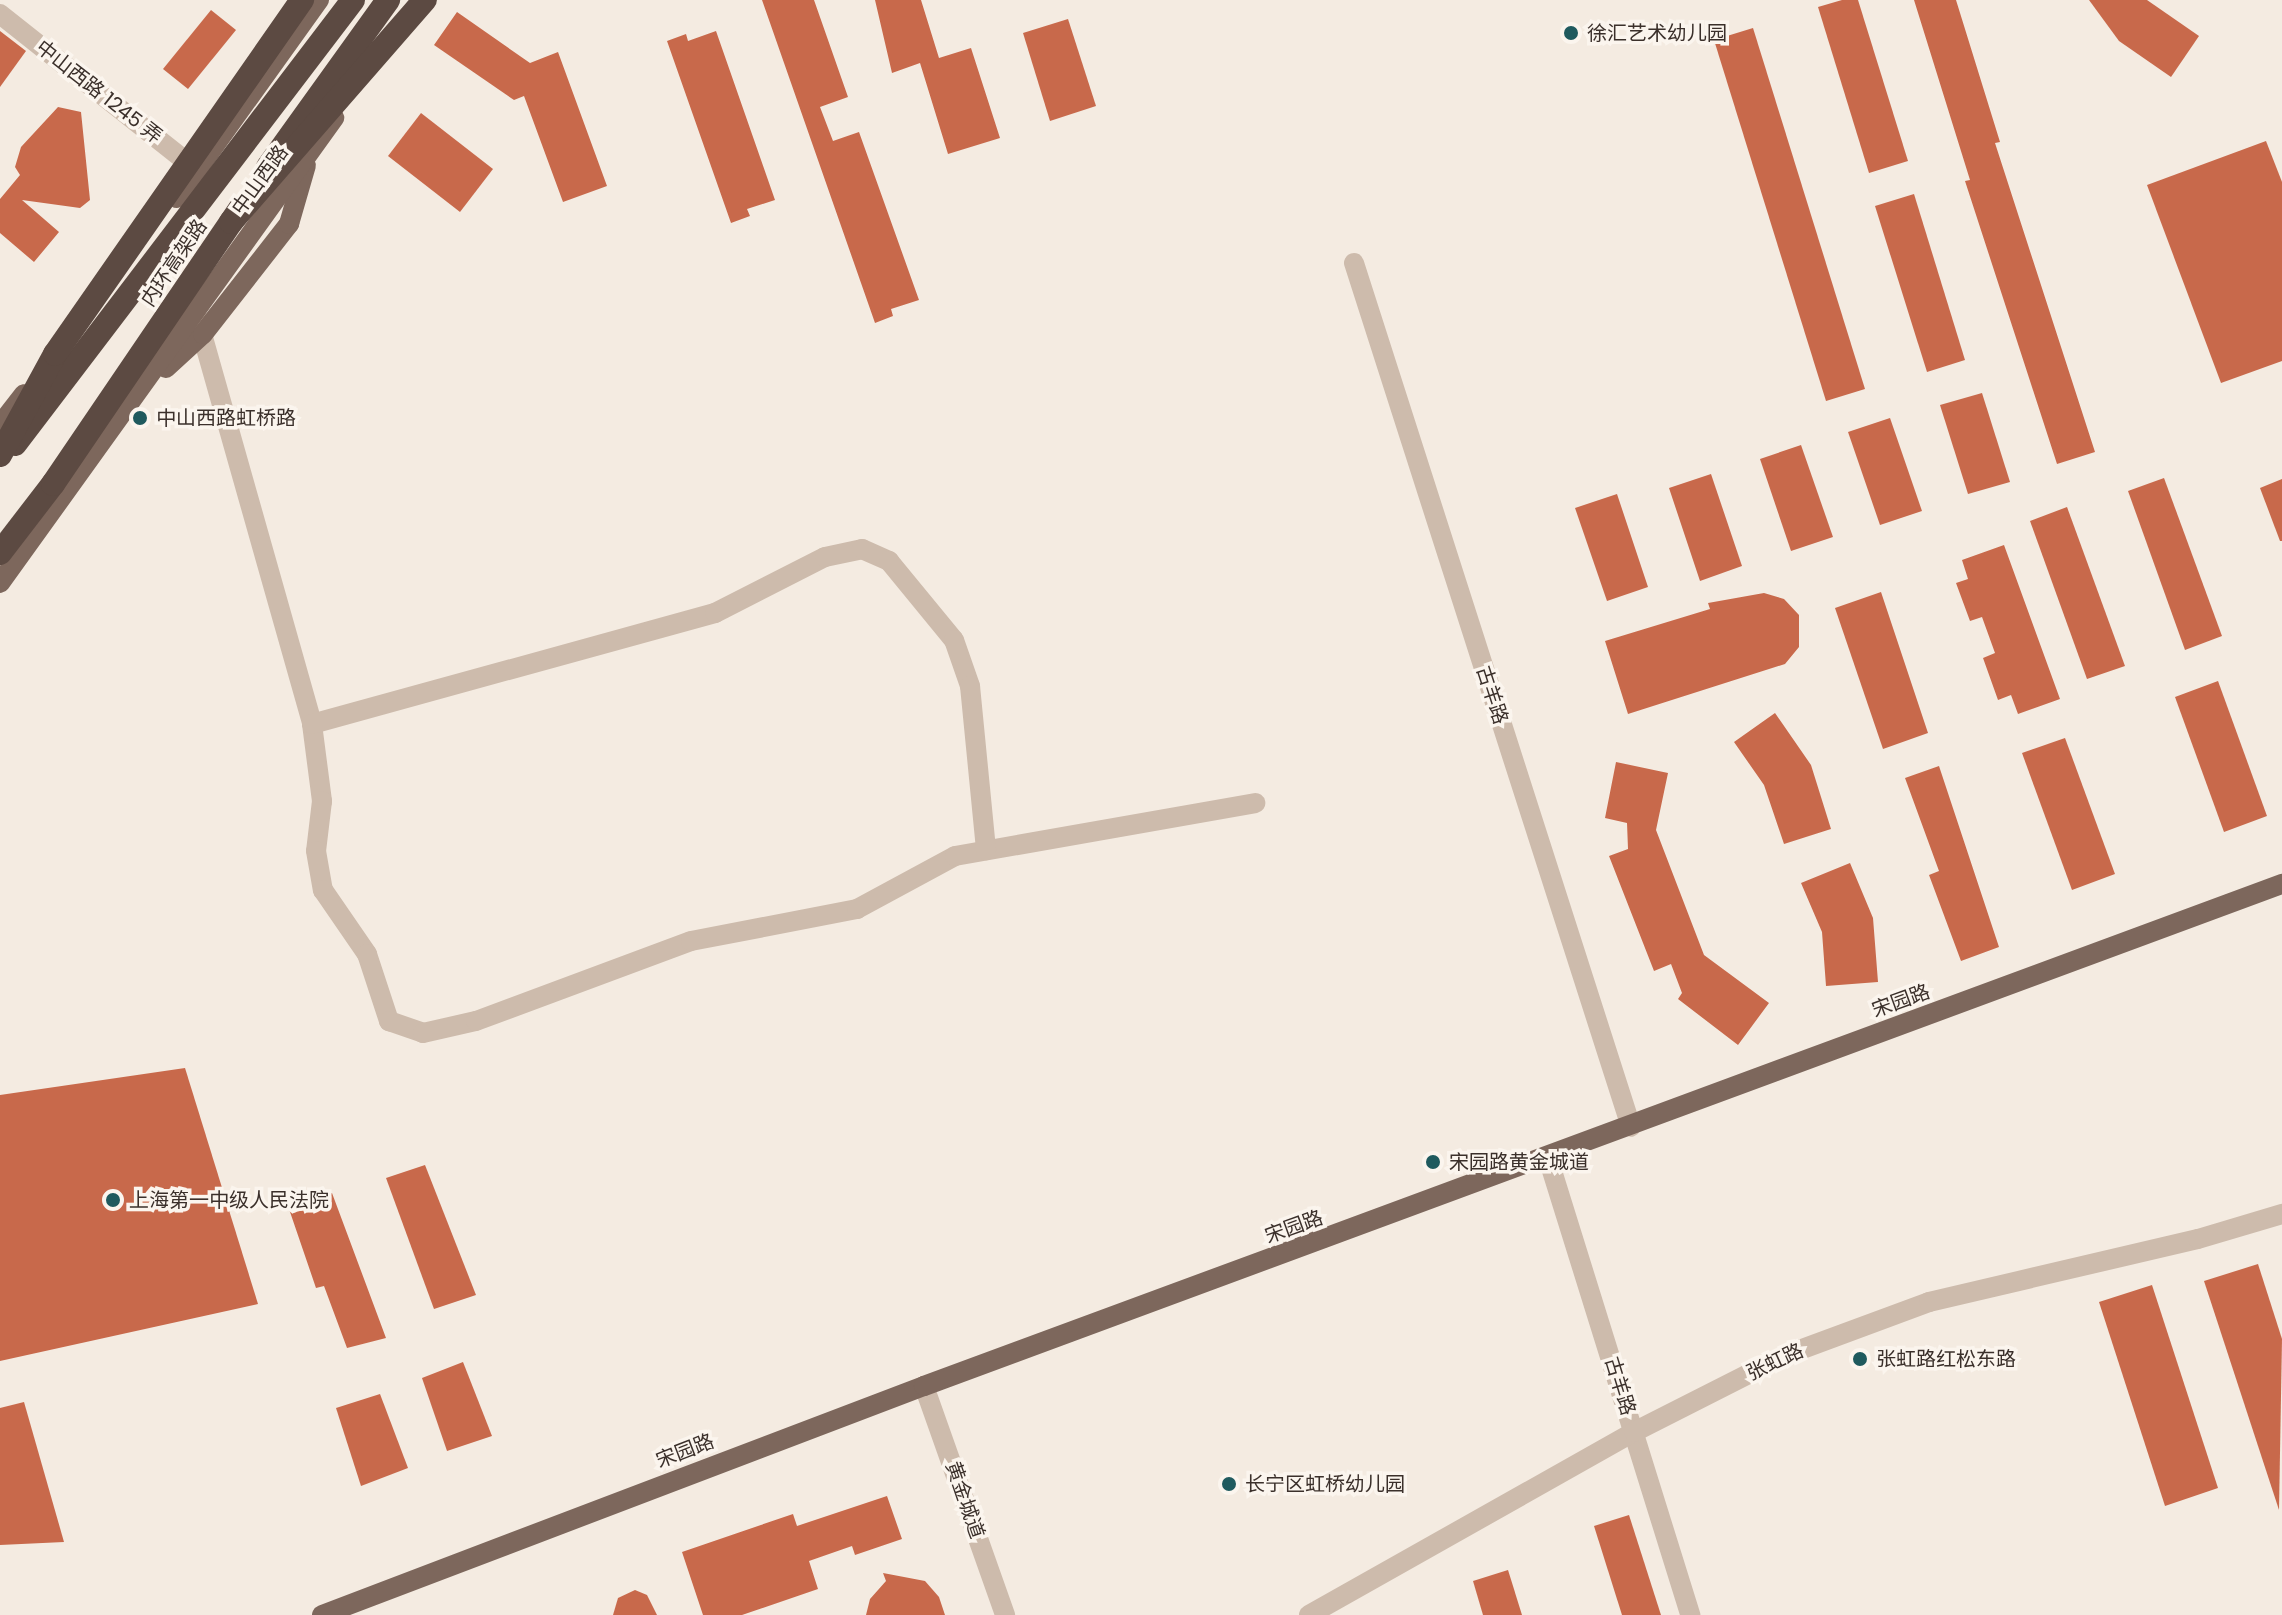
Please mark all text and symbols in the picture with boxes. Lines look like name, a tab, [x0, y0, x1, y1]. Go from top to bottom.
place label: 徐汇艺术幼儿园	[1587, 21, 1727, 45]
marker: 徐汇艺术幼儿园	[1562, 24, 1580, 42]
street label: 中山西路 1245 弄	[31, 35, 167, 149]
street label: 中山西路	[227, 141, 293, 219]
street label: 内环高架路	[136, 215, 212, 311]
place label: 中山西路虹桥路	[156, 406, 296, 430]
marker: 中山西路虹桥路	[131, 409, 149, 427]
street label: 古羊路	[1471, 663, 1513, 727]
street label: 宋园路	[1869, 979, 1933, 1023]
place label: 宋园路黄金城道	[1449, 1150, 1589, 1174]
marker: 宋园路黄金城道	[1424, 1153, 1442, 1171]
place label: 上海第一中级人民法院	[129, 1188, 329, 1212]
marker: 上海第一中级人民法院	[104, 1191, 122, 1209]
street label: 宋园路	[1262, 1205, 1326, 1249]
street label: 张虹路	[1743, 1338, 1807, 1386]
place label: 张虹路红松东路	[1876, 1347, 2016, 1371]
marker: 张虹路红松东路	[1851, 1350, 1869, 1368]
street label: 古羊路	[1600, 1354, 1640, 1418]
street label: 宋园路	[653, 1429, 717, 1473]
street label: 黄金城道	[941, 1458, 989, 1542]
place label: 长宁区虹桥幼儿园	[1245, 1472, 1405, 1496]
marker: 长宁区虹桥幼儿园	[1220, 1475, 1238, 1493]

